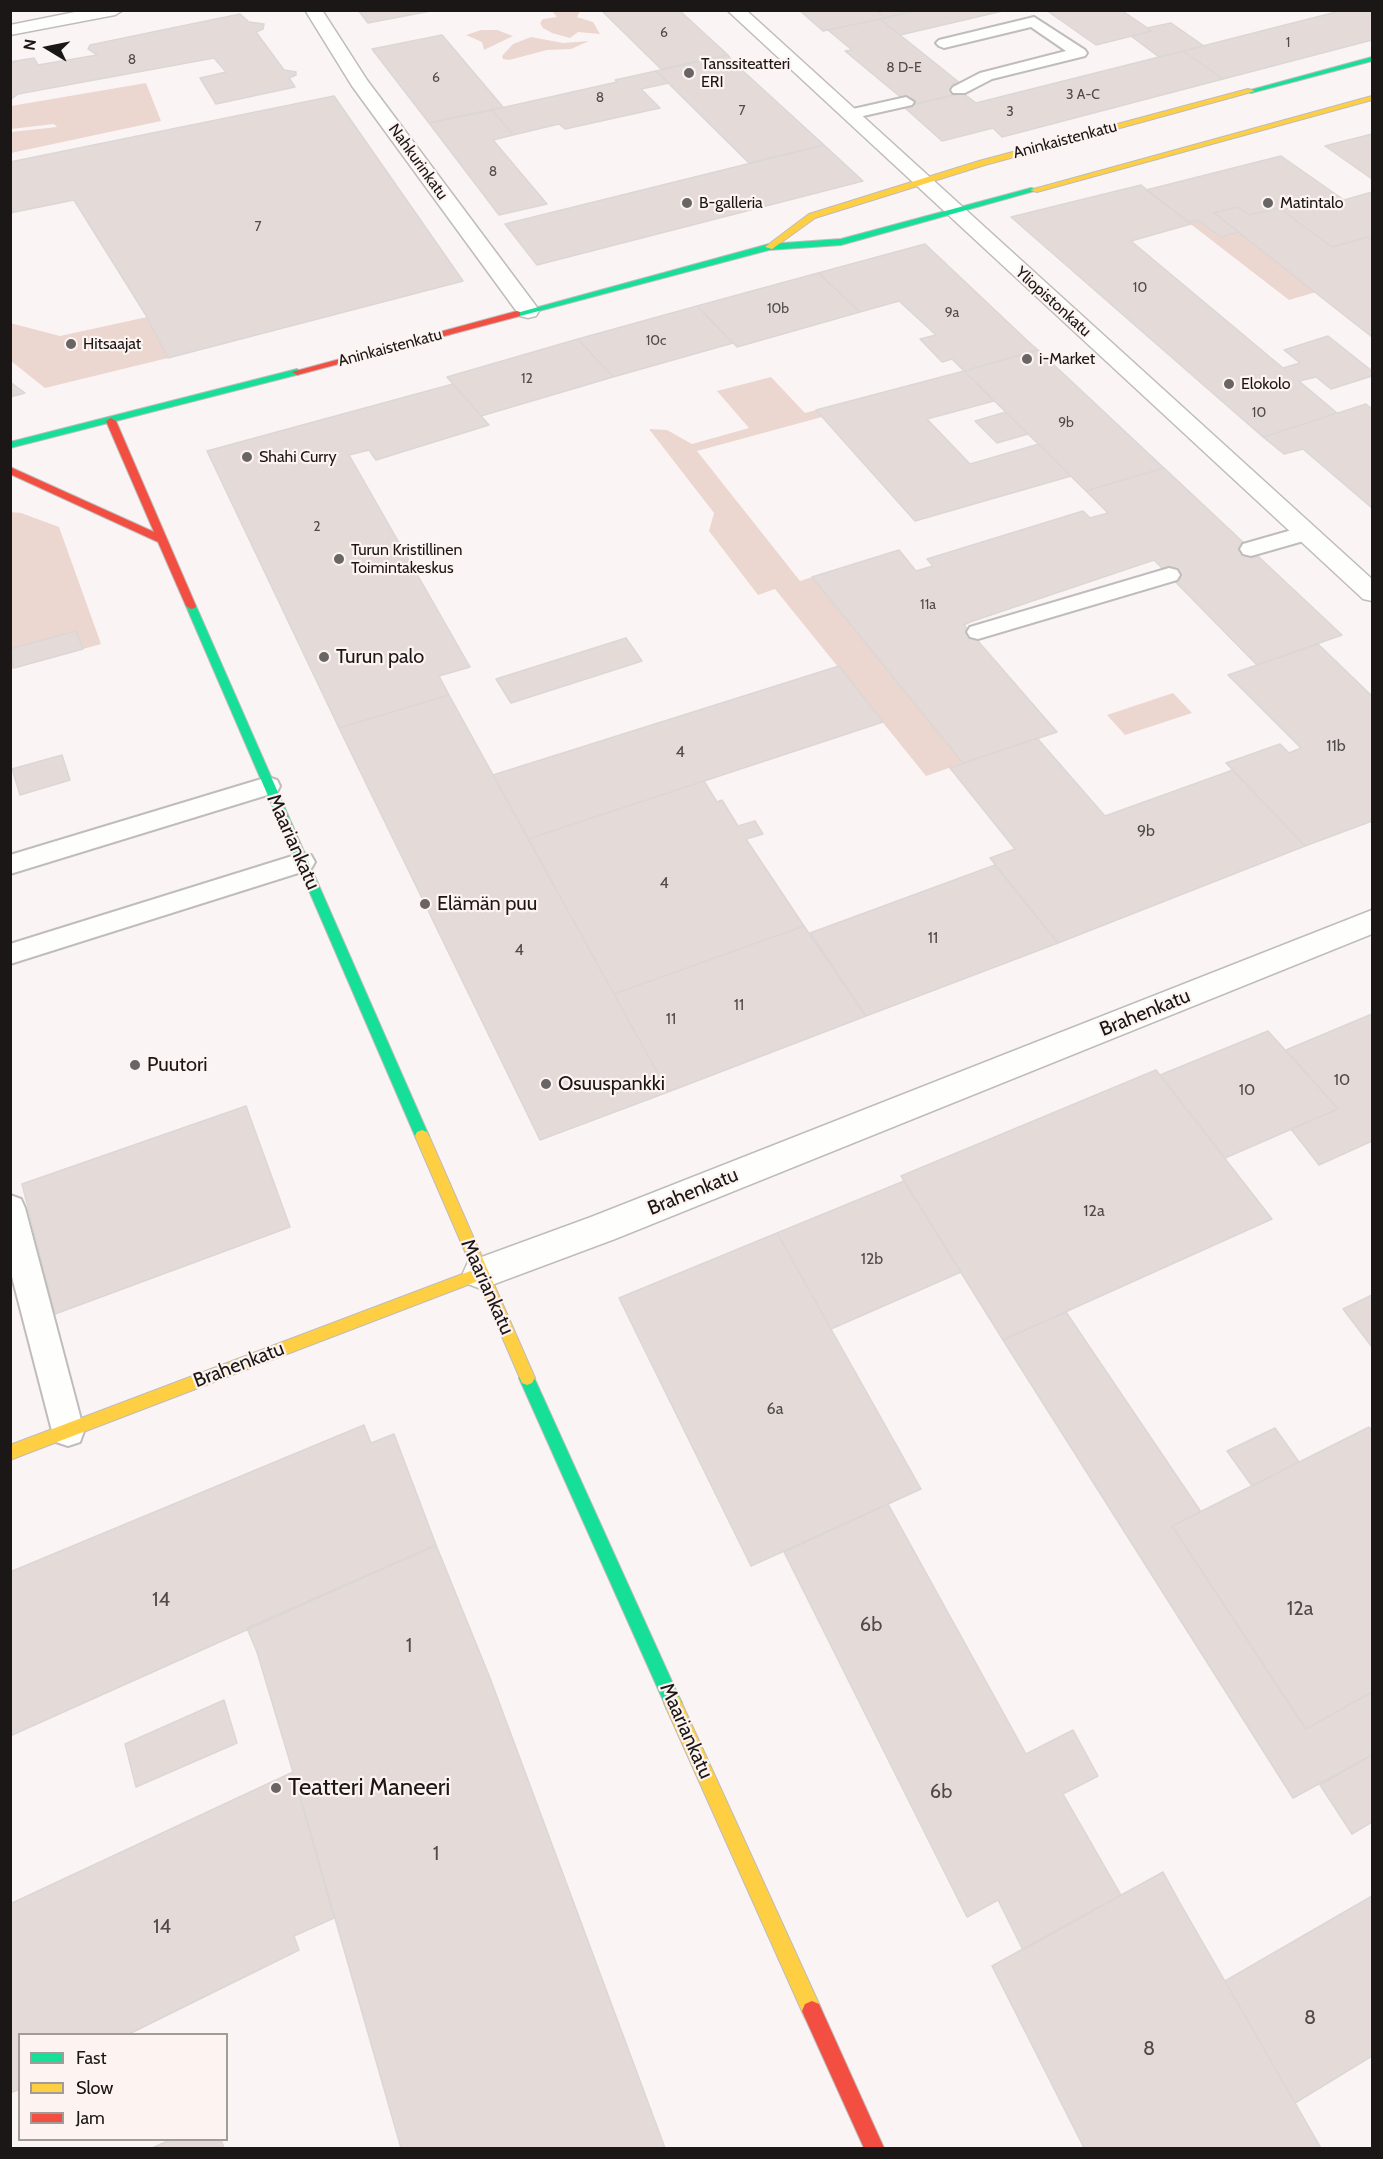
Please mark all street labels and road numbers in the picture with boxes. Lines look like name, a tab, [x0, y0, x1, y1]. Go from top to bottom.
street label: Aninkaistenkatu	[1011, 117, 1119, 163]
street label: Nahkurinkatu	[384, 120, 452, 204]
street label: Yliopistonkatu	[1011, 263, 1095, 341]
street label: Aninkaistenkatu	[336, 325, 444, 371]
street label: Maariankatu	[261, 790, 325, 894]
street label: Brahenkatu	[1096, 984, 1194, 1042]
street label: Brahenkatu	[644, 1163, 742, 1221]
street label: Maariankatu	[455, 1235, 519, 1339]
street label: Brahenkatu	[190, 1337, 288, 1393]
street label: Maariankatu	[654, 1679, 718, 1783]

